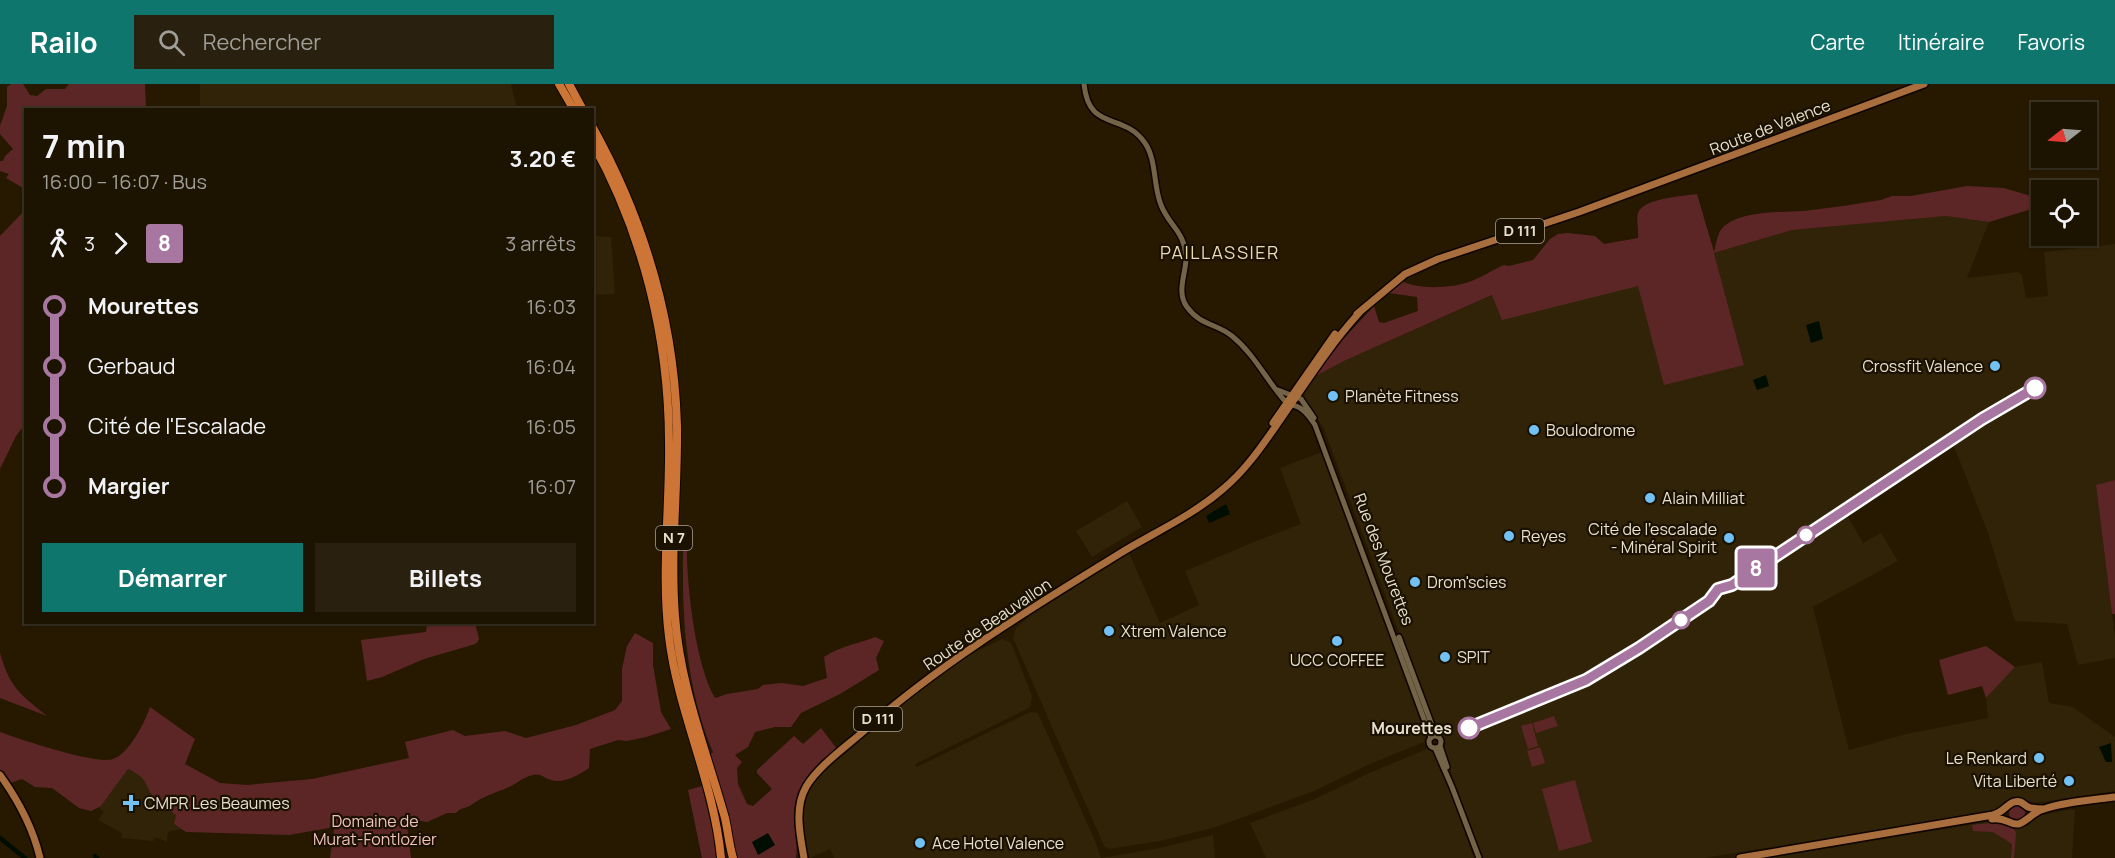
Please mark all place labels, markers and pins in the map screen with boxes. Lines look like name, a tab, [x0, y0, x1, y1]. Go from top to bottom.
place label: Crossfit Valence	[1862, 355, 1983, 377]
marker: Crossfit Valence	[1988, 359, 2002, 373]
unlabelled marker	[2024, 377, 2046, 399]
place label: Planète Fitness	[1345, 385, 1459, 407]
marker: Planète Fitness	[1326, 389, 1340, 403]
place label: Boulodrome	[1546, 419, 1635, 441]
marker: Boulodrome	[1527, 423, 1541, 437]
place label: Alain Milliat	[1662, 487, 1745, 509]
marker: Alain Milliat	[1643, 491, 1657, 505]
place label: Cité de l'escalade - Minéral Spirit	[1588, 518, 1717, 558]
place label: Reyes	[1521, 525, 1566, 547]
unlabelled marker	[1797, 526, 1815, 544]
marker: Reyes	[1502, 529, 1516, 543]
marker: Cité de l'escalade - Minéral Spirit	[1722, 531, 1736, 545]
place label: Drom'scies	[1427, 571, 1506, 593]
marker: Drom'scies	[1408, 575, 1422, 589]
unlabelled marker	[1672, 611, 1690, 629]
place label: Xtrem Valence	[1121, 620, 1227, 642]
marker: Xtrem Valence	[1102, 624, 1116, 638]
marker: UCC COFFEE	[1330, 634, 1344, 648]
place label: SPIT	[1457, 646, 1490, 668]
place label: UCC COFFEE	[1290, 649, 1384, 671]
marker: SPIT	[1438, 650, 1452, 664]
place label: Mourettes	[1371, 717, 1452, 739]
marker: Mourettes	[1458, 717, 1480, 739]
place label: Le Renkard	[1946, 747, 2027, 769]
marker: Le Renkard	[2032, 751, 2046, 765]
place label: Vita Liberté	[1973, 770, 2057, 792]
marker: Vita Liberté	[2062, 774, 2076, 788]
place label: CMPR Les Beaumes	[144, 792, 290, 814]
marker: CMPR Les Beaumes	[122, 794, 140, 812]
place label: Ace Hotel Valence	[932, 832, 1064, 854]
marker: Ace Hotel Valence	[913, 836, 927, 850]

